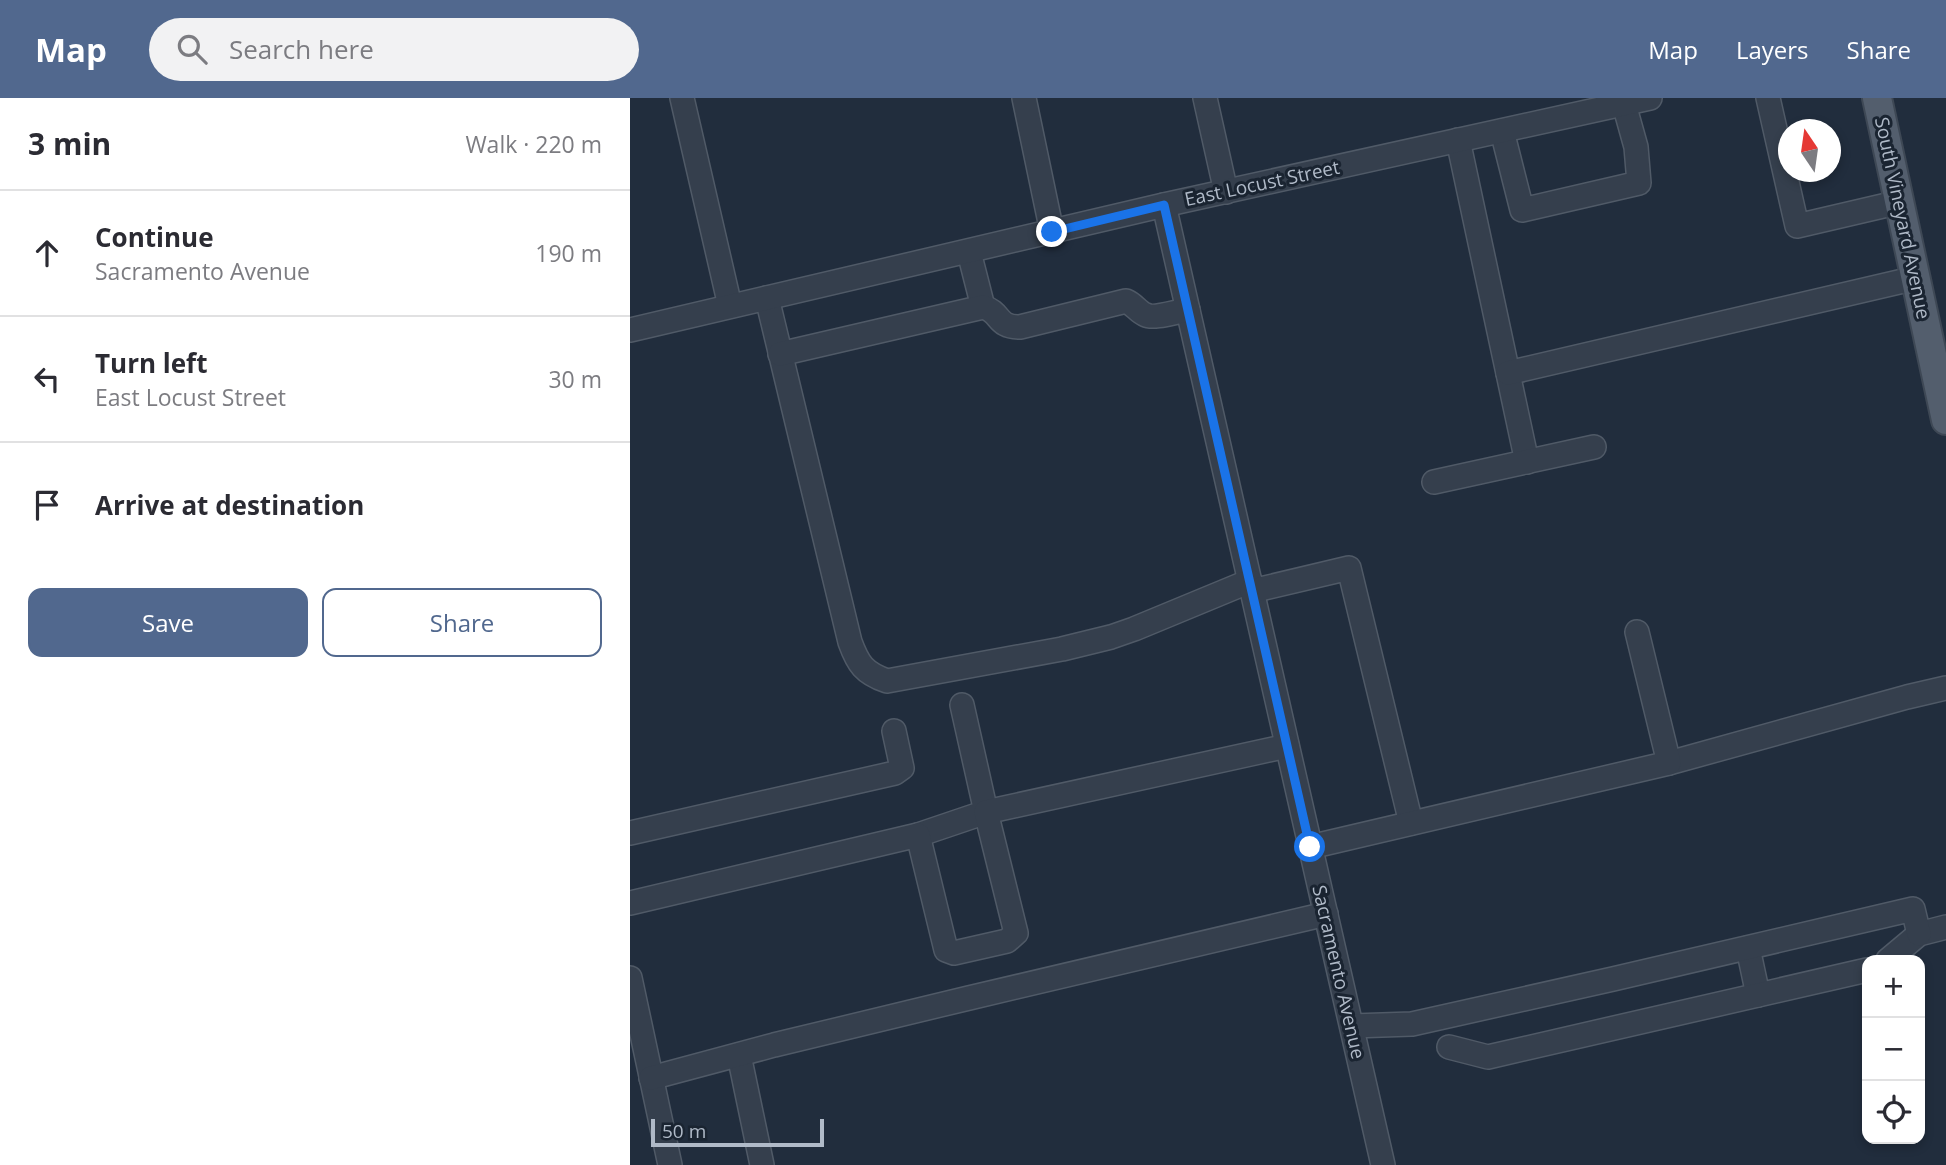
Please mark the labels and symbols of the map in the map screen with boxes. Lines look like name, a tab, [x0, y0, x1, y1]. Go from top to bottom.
street label: South Vineyard Avenue	[1869, 115, 1937, 321]
north arrow	[1778, 119, 1841, 182]
street label: East Locust Street	[1182, 154, 1342, 212]
route end	[1036, 216, 1067, 247]
route start	[1294, 831, 1325, 862]
street label: Sacramento Avenue	[1306, 883, 1372, 1061]
scale bar	[651, 1116, 824, 1148]

